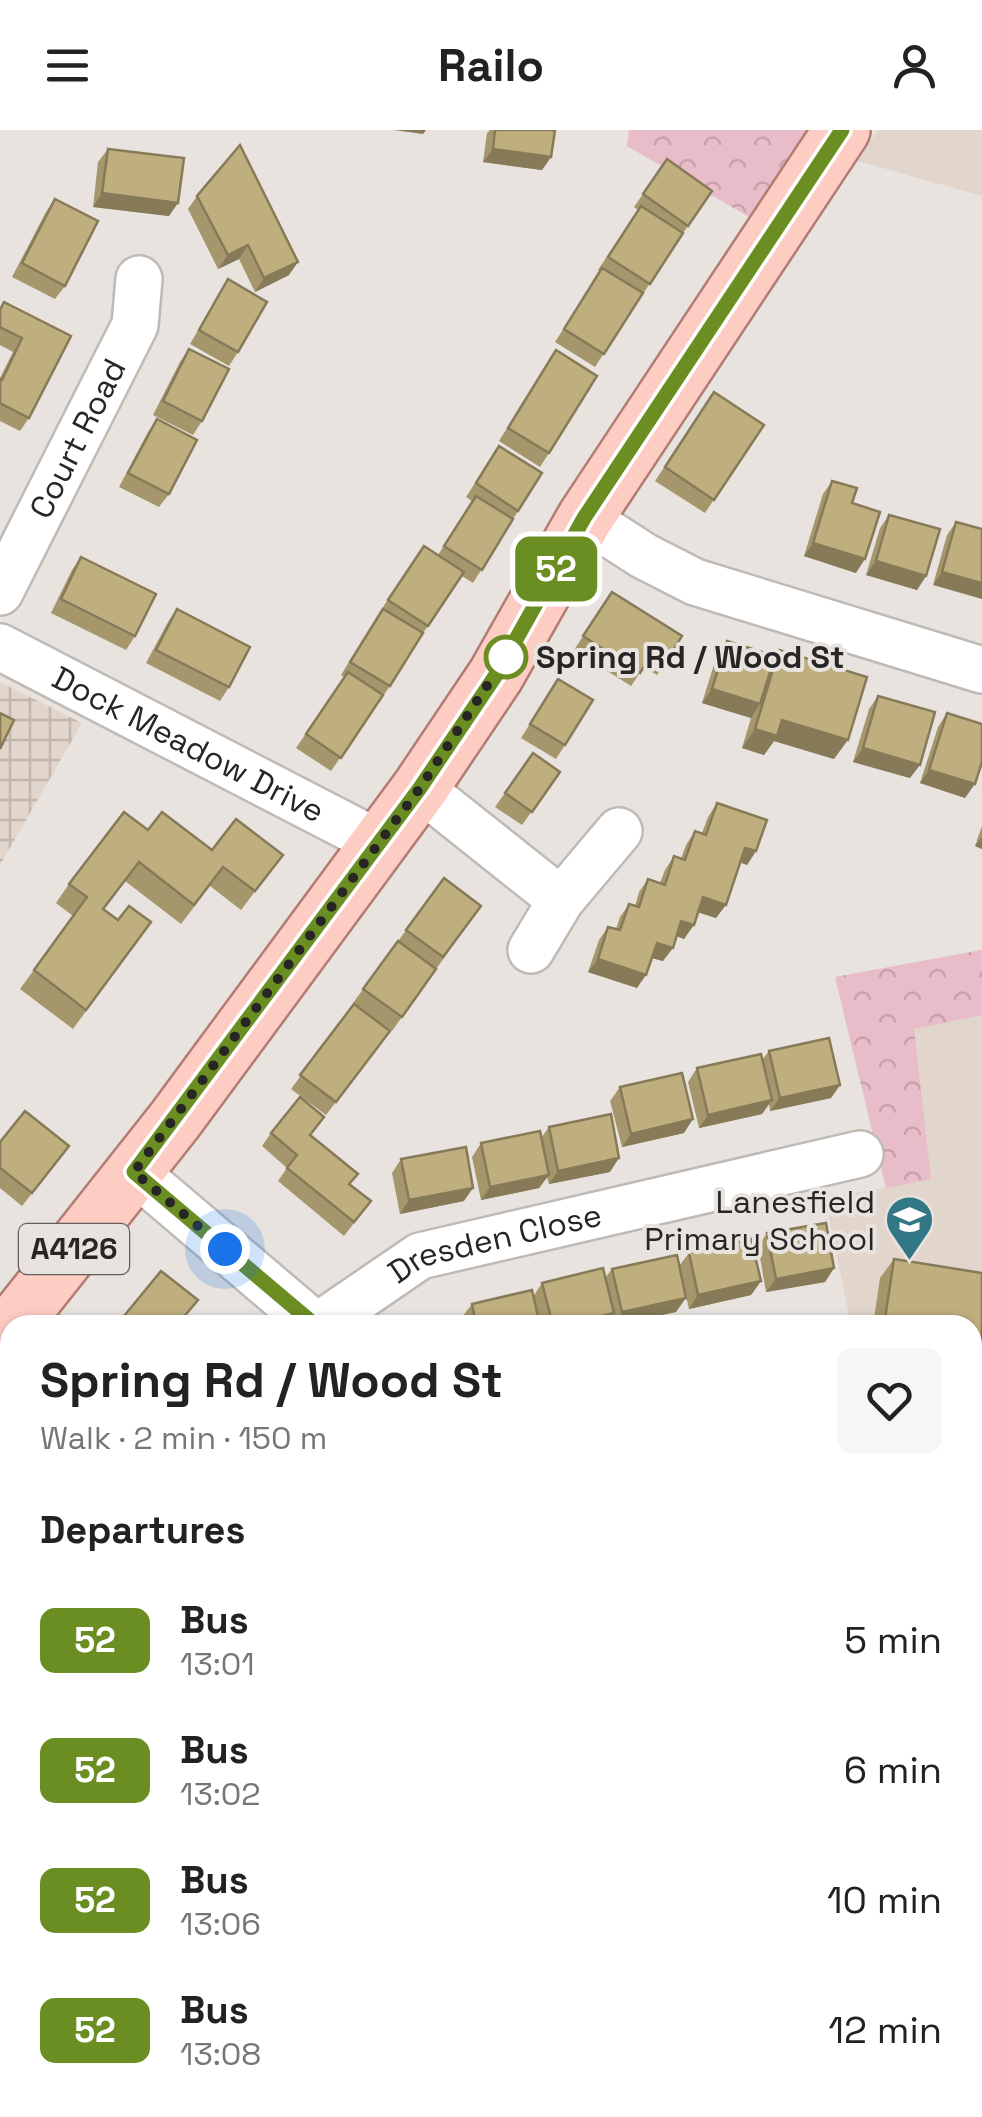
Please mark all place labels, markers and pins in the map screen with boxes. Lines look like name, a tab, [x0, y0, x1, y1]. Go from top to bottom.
marker: Spring Rd / Wood St	[485, 636, 527, 678]
place label: Spring Rd / Wood St	[536, 637, 845, 677]
place label: Lanesfield Primary School	[644, 1182, 875, 1259]
school or university icon: Lanesfield Primary School	[884, 1194, 936, 1262]

